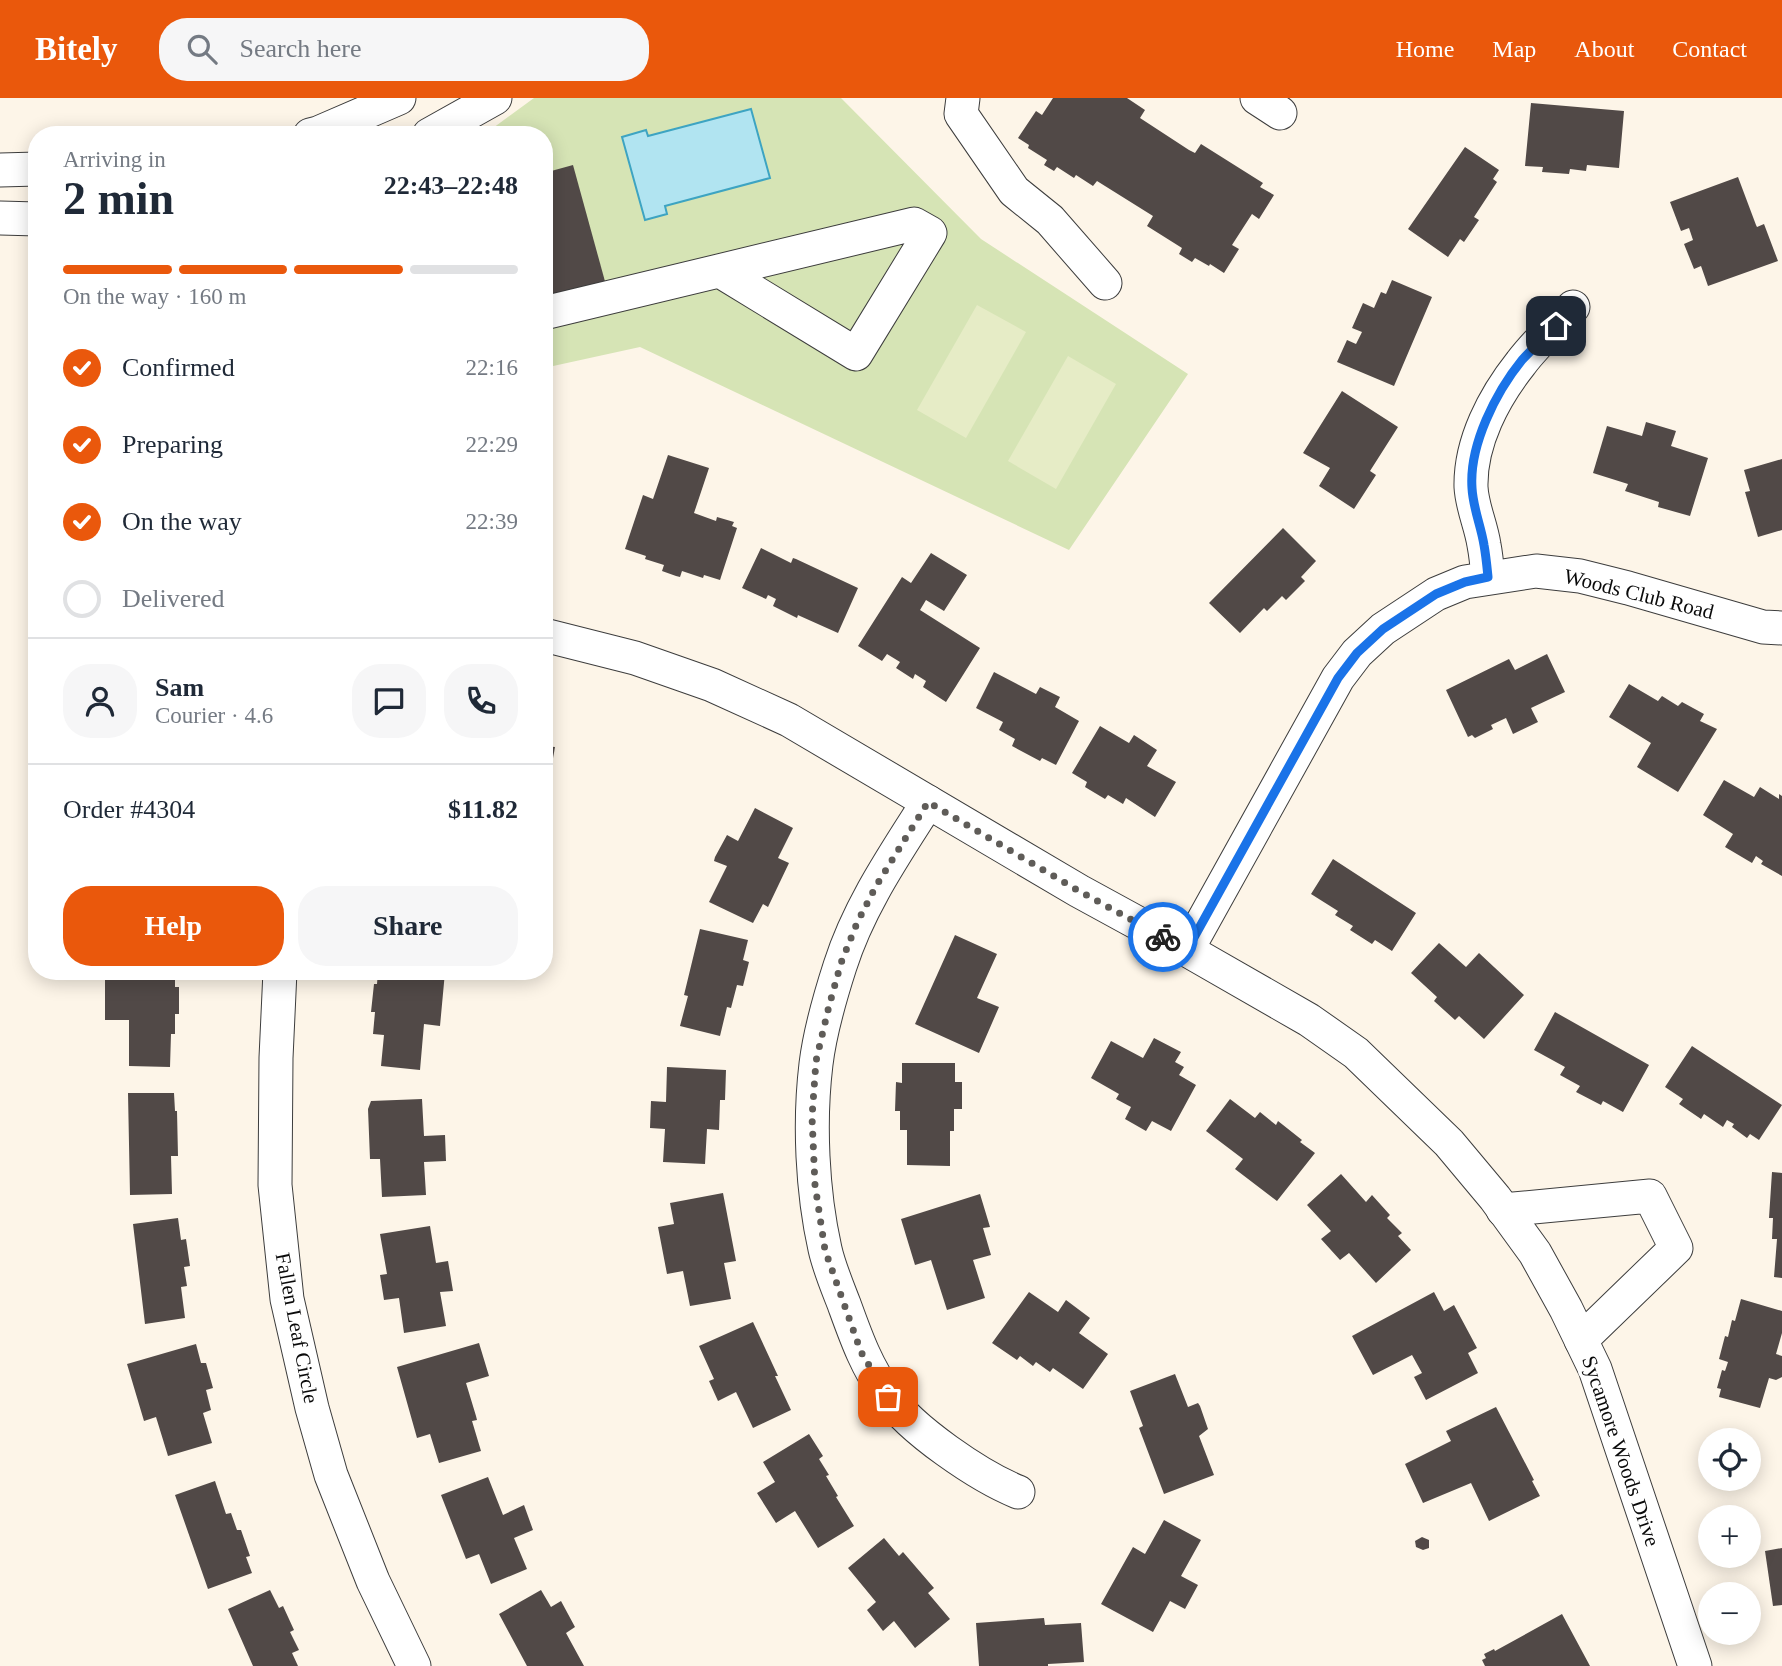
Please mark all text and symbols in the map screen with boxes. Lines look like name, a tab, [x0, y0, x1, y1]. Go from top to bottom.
search box	[159, 18, 649, 81]
icon: search	[183, 30, 221, 68]
text: Bitely	[35, 31, 117, 67]
text: Search here	[239, 34, 361, 63]
text: Home	[1396, 36, 1454, 62]
text: Map	[1492, 36, 1536, 62]
text: About	[1574, 36, 1634, 62]
text: Contact	[1672, 36, 1747, 62]
text: Arriving in	[63, 147, 166, 172]
text: 22:43–22:48	[384, 171, 518, 200]
text: 2 min	[63, 173, 174, 224]
text: On the way · 160 m	[63, 284, 246, 309]
pin	[1526, 296, 1586, 356]
icon: home	[1537, 307, 1575, 345]
icon: check	[63, 349, 101, 387]
text: Confirmed	[122, 353, 235, 382]
text: 22:16	[466, 355, 518, 380]
icon: check	[63, 426, 101, 464]
text: Preparing	[122, 430, 223, 459]
text: 22:29	[466, 432, 518, 457]
icon: check	[63, 503, 101, 541]
text: On the way	[122, 507, 242, 536]
text: 22:39	[466, 509, 518, 534]
street label: Woods Club Road	[1562, 564, 1717, 624]
text: Delivered	[122, 584, 225, 613]
button: person	[63, 664, 137, 738]
button: chat	[352, 664, 426, 738]
button: phone	[444, 664, 518, 738]
text: Sam	[155, 673, 204, 702]
text: Courier · 4.6	[155, 703, 273, 728]
text: Order #4304	[63, 795, 195, 824]
text: $11.82	[448, 795, 518, 824]
button: Help	[63, 886, 284, 966]
button: Share	[298, 886, 518, 966]
courier	[1128, 902, 1198, 972]
icon: bike	[1144, 918, 1182, 956]
street label: Fallen Leaf Circle	[271, 1251, 323, 1405]
street label: Sycamore Woods Drive	[1577, 1353, 1665, 1549]
pin	[858, 1367, 918, 1427]
icon: bag	[869, 1378, 907, 1416]
map controls	[1698, 1428, 1761, 1645]
button: locate	[1698, 1428, 1761, 1491]
button: +	[1698, 1505, 1761, 1568]
button: −	[1698, 1582, 1761, 1645]

